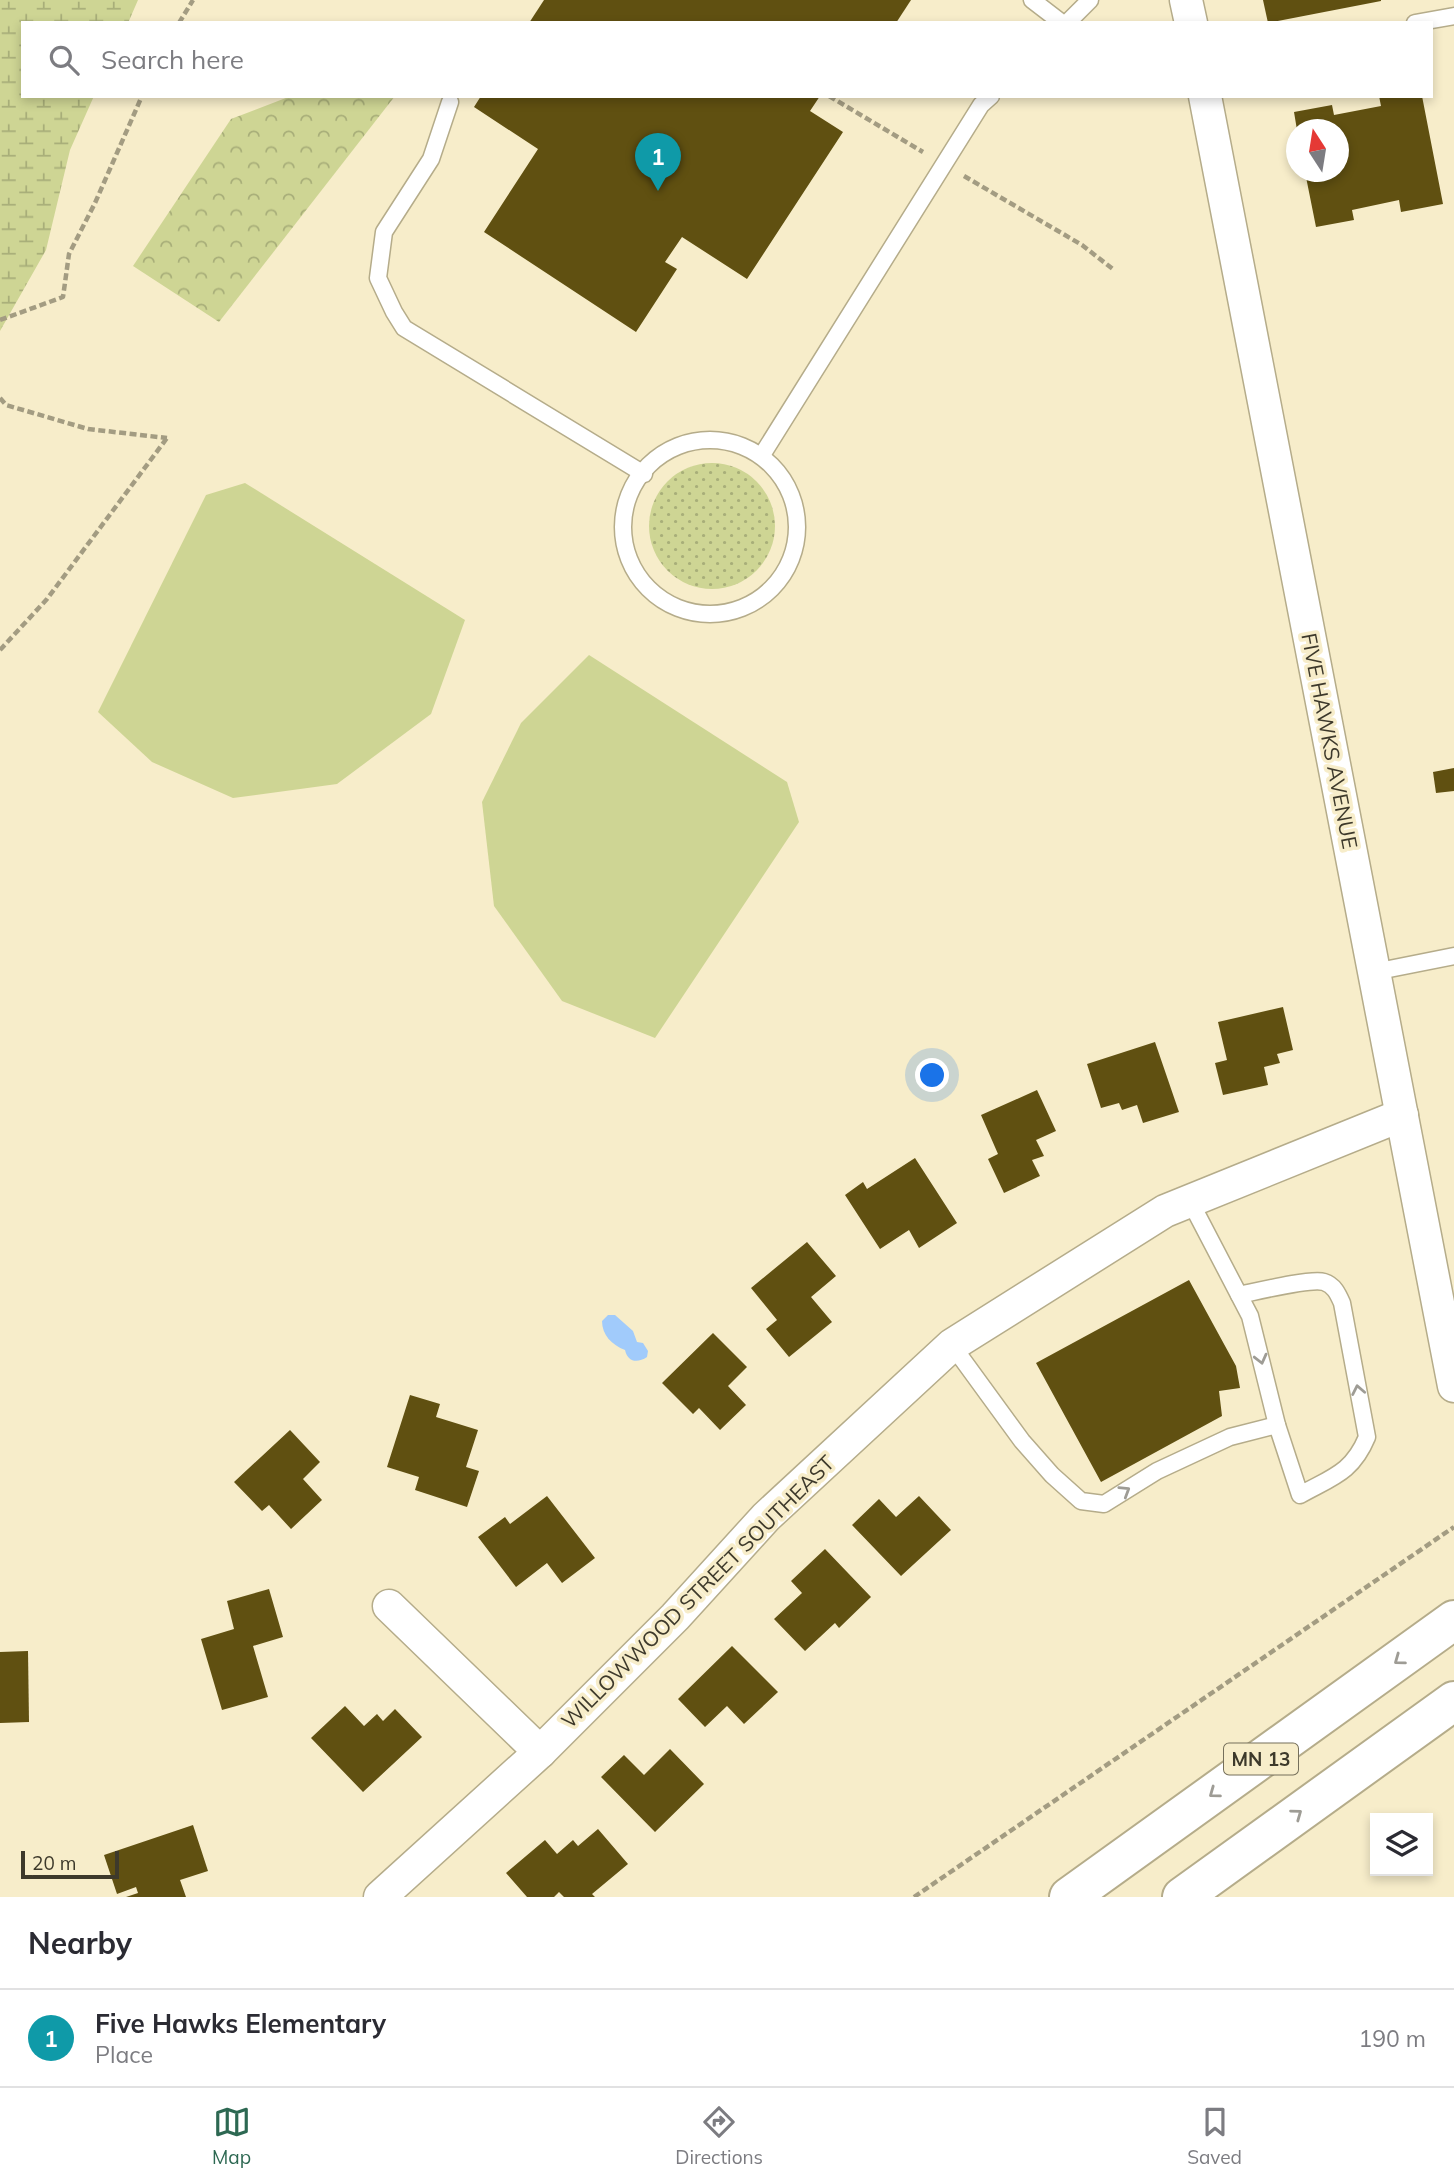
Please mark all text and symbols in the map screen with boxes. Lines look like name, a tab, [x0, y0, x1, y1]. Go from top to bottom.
search box	[21, 21, 1433, 98]
icon: search	[45, 41, 83, 79]
text: Search here	[101, 43, 244, 76]
north arrow	[1286, 119, 1349, 182]
pin: 1	[635, 133, 681, 191]
street label: FIVE HAWKS AVENUE	[1296, 631, 1364, 851]
your location	[915, 1058, 949, 1092]
one-way arrow	[1253, 1353, 1267, 1365]
one-way arrow	[1351, 1384, 1366, 1396]
street label: WILLOWWOOD STREET SOUTHEAST	[555, 1449, 839, 1733]
one-way arrow	[1117, 1487, 1130, 1500]
one-way arrow	[1394, 1652, 1407, 1664]
road number: MN 13	[1224, 1744, 1298, 1774]
one-way arrow	[1209, 1785, 1222, 1797]
one-way arrow	[1289, 1810, 1302, 1822]
map controls	[1370, 1813, 1433, 1876]
button: layers	[1370, 1813, 1433, 1876]
scale bar	[21, 1848, 119, 1880]
text: 20 m	[32, 1851, 76, 1875]
text: Nearby	[28, 1924, 132, 1962]
text: Five Hawks Elementary	[95, 2007, 386, 2040]
text: 1	[44, 2024, 58, 2053]
text: 190 m	[1358, 2024, 1426, 2053]
text: Place	[95, 2040, 153, 2069]
tab: Map	[212, 2103, 251, 2169]
tab: Directions	[675, 2103, 763, 2169]
tab: Saved	[1187, 2103, 1242, 2169]

